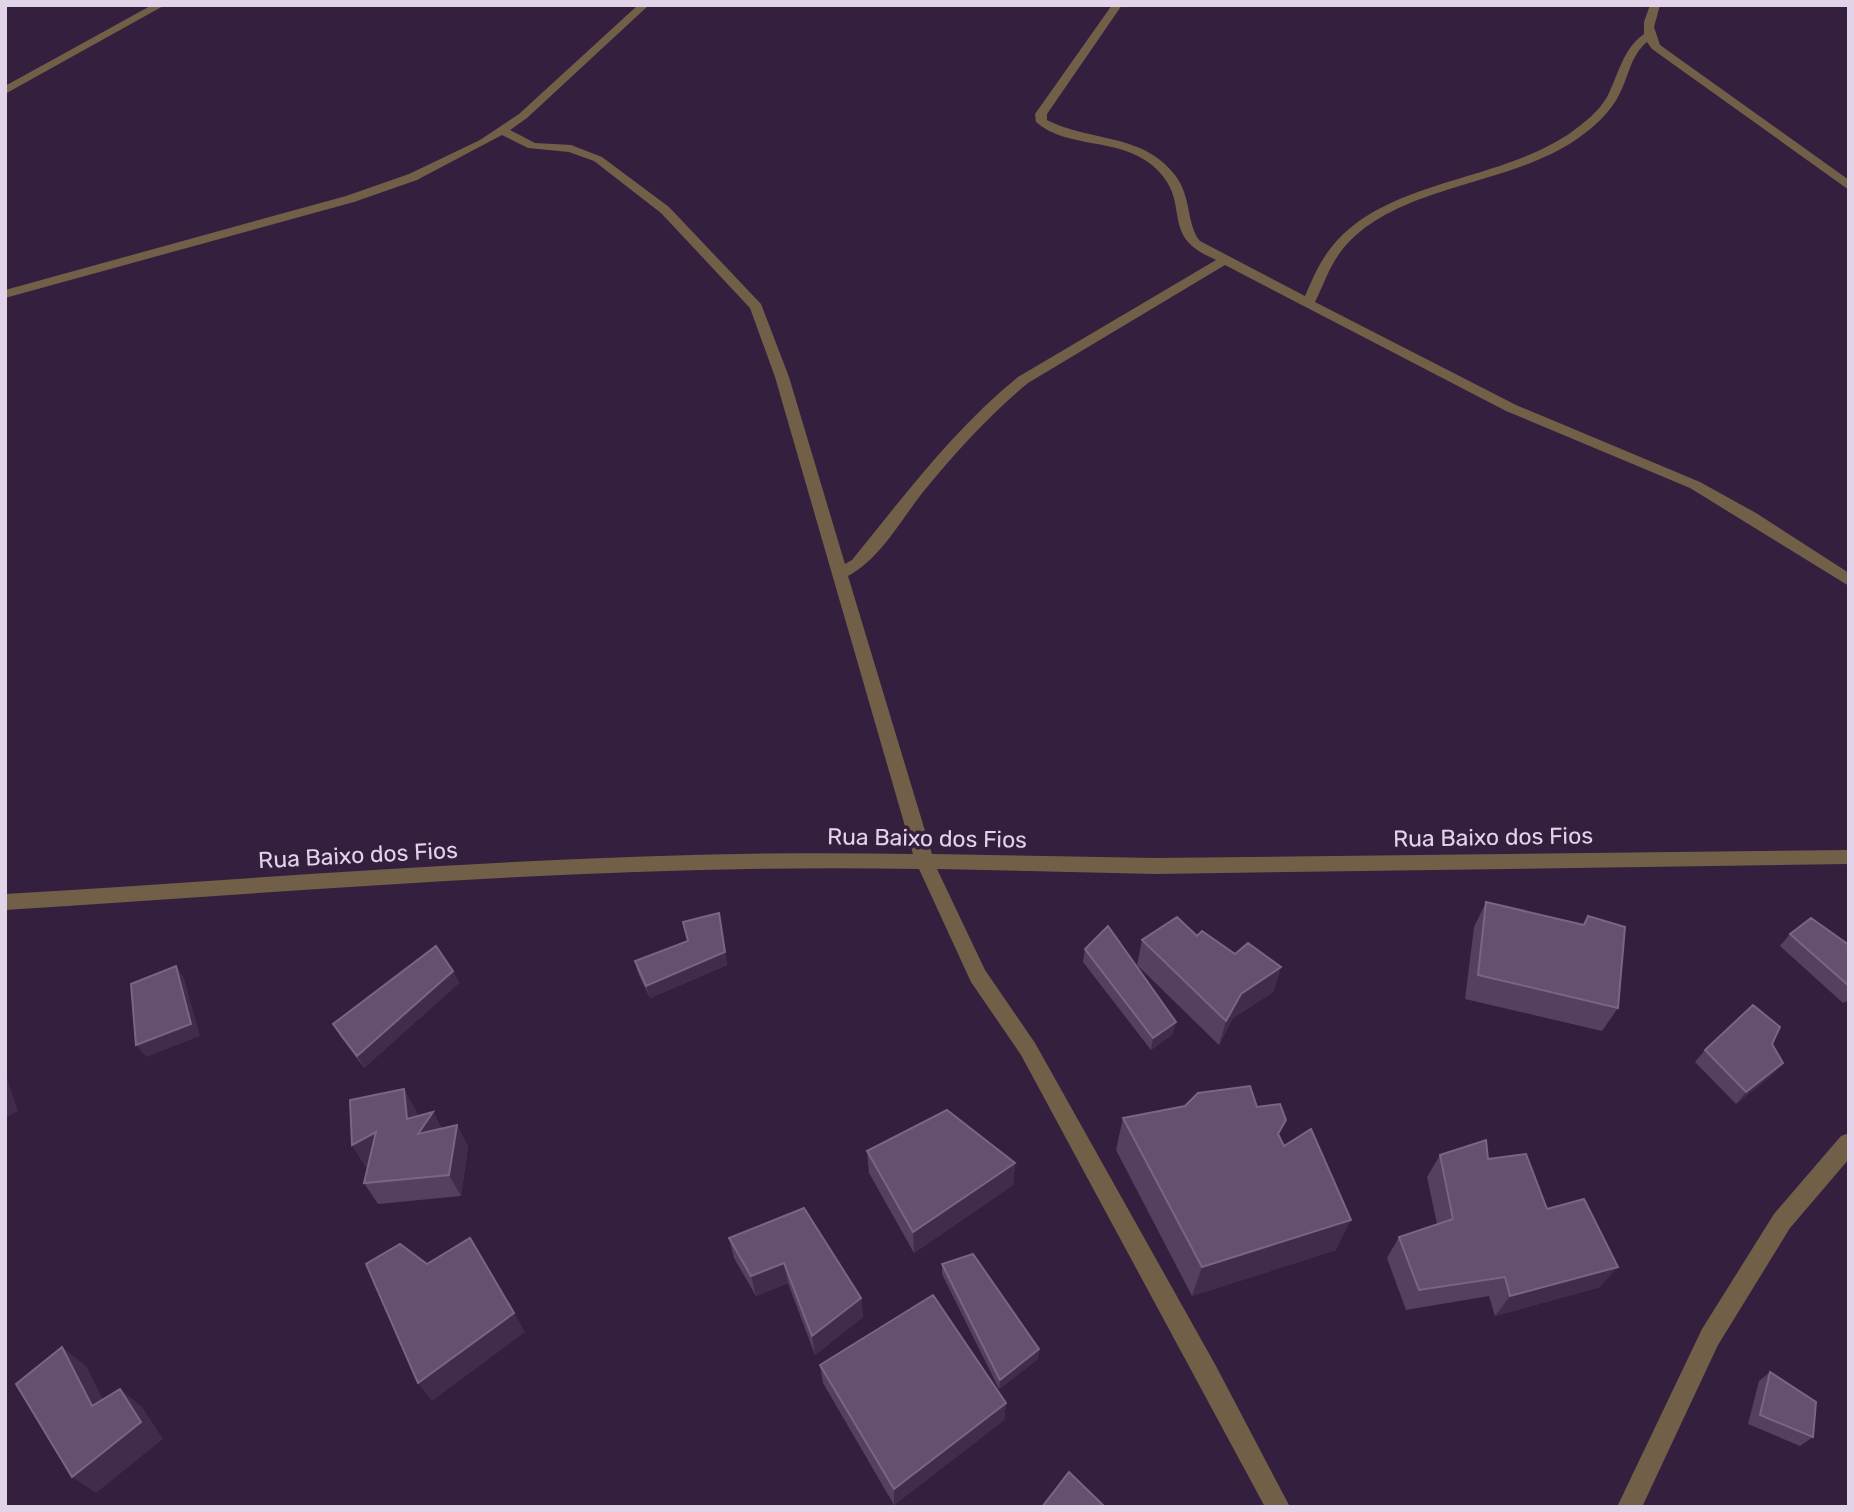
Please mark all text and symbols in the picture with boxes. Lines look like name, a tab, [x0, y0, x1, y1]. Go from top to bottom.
street label: Rua Baixo dos Fios	[1393, 821, 1593, 853]
street label: Rua Baixo dos Fios	[827, 822, 1027, 854]
street label: Rua Baixo dos Fios	[257, 836, 459, 874]

